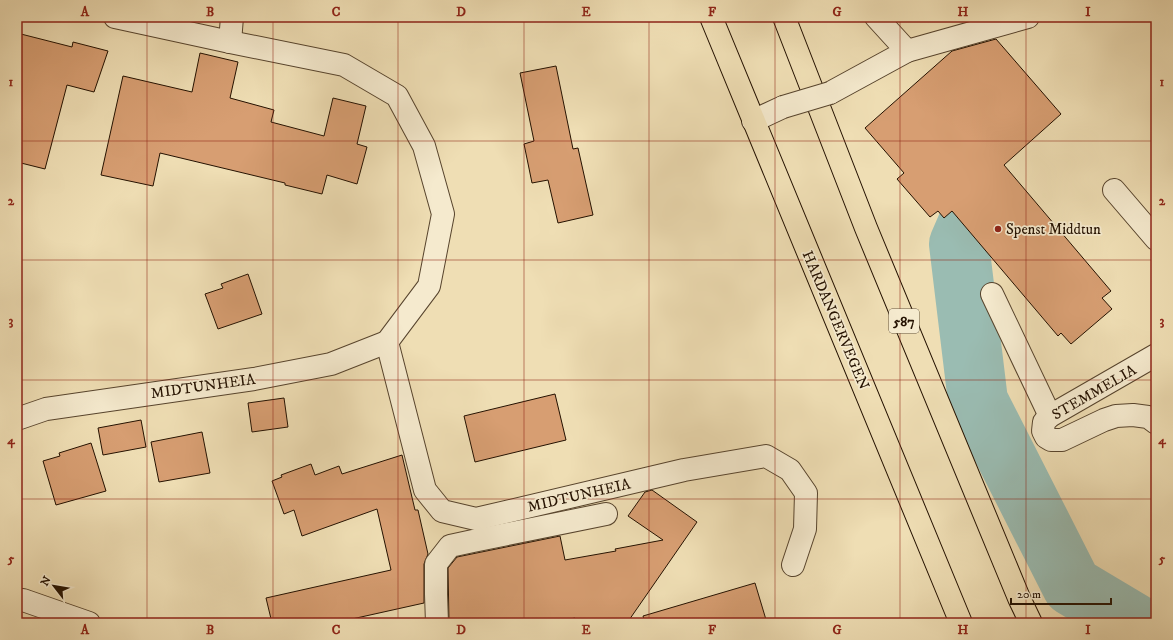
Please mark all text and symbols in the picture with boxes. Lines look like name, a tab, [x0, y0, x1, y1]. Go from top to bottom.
text: A	[80, 4, 90, 20]
text: B	[206, 4, 214, 20]
text: C	[332, 4, 341, 20]
text: D	[456, 4, 466, 20]
text: E	[581, 4, 591, 20]
text: F	[708, 4, 717, 20]
text: G	[832, 4, 842, 20]
text: H	[958, 4, 969, 20]
text: I	[1085, 4, 1091, 20]
text: 1	[9, 74, 14, 90]
text: 1	[1160, 74, 1165, 90]
text: 2	[8, 193, 15, 209]
text: 2	[1159, 193, 1166, 209]
place label: Spenst Middtun	[1006, 220, 1101, 239]
marker: Spenst Middtun	[993, 224, 1003, 234]
street label: HARDANGERVEGEN	[798, 248, 873, 393]
road number: 587	[889, 309, 919, 333]
text: 3	[9, 313, 14, 329]
text: 3	[1160, 313, 1165, 329]
street label: STEMMELIA	[1049, 360, 1140, 424]
street label: MIDTUNHEIA	[150, 370, 257, 403]
text: 4	[6, 432, 15, 449]
text: 4	[1157, 432, 1166, 449]
street label: MIDTUNHEIA	[526, 474, 633, 517]
text: 5	[7, 551, 15, 567]
text: 5	[1158, 551, 1166, 567]
north arrow	[34, 566, 74, 606]
text: N	[38, 574, 55, 589]
scale bar	[1011, 580, 1111, 606]
text: 20 m	[1017, 587, 1041, 602]
text: A	[80, 622, 90, 638]
text: B	[206, 622, 214, 638]
text: C	[332, 622, 341, 638]
text: D	[456, 622, 466, 638]
text: E	[581, 622, 591, 638]
text: F	[708, 622, 717, 638]
text: G	[832, 622, 842, 638]
text: H	[958, 622, 969, 638]
text: I	[1085, 622, 1091, 638]

